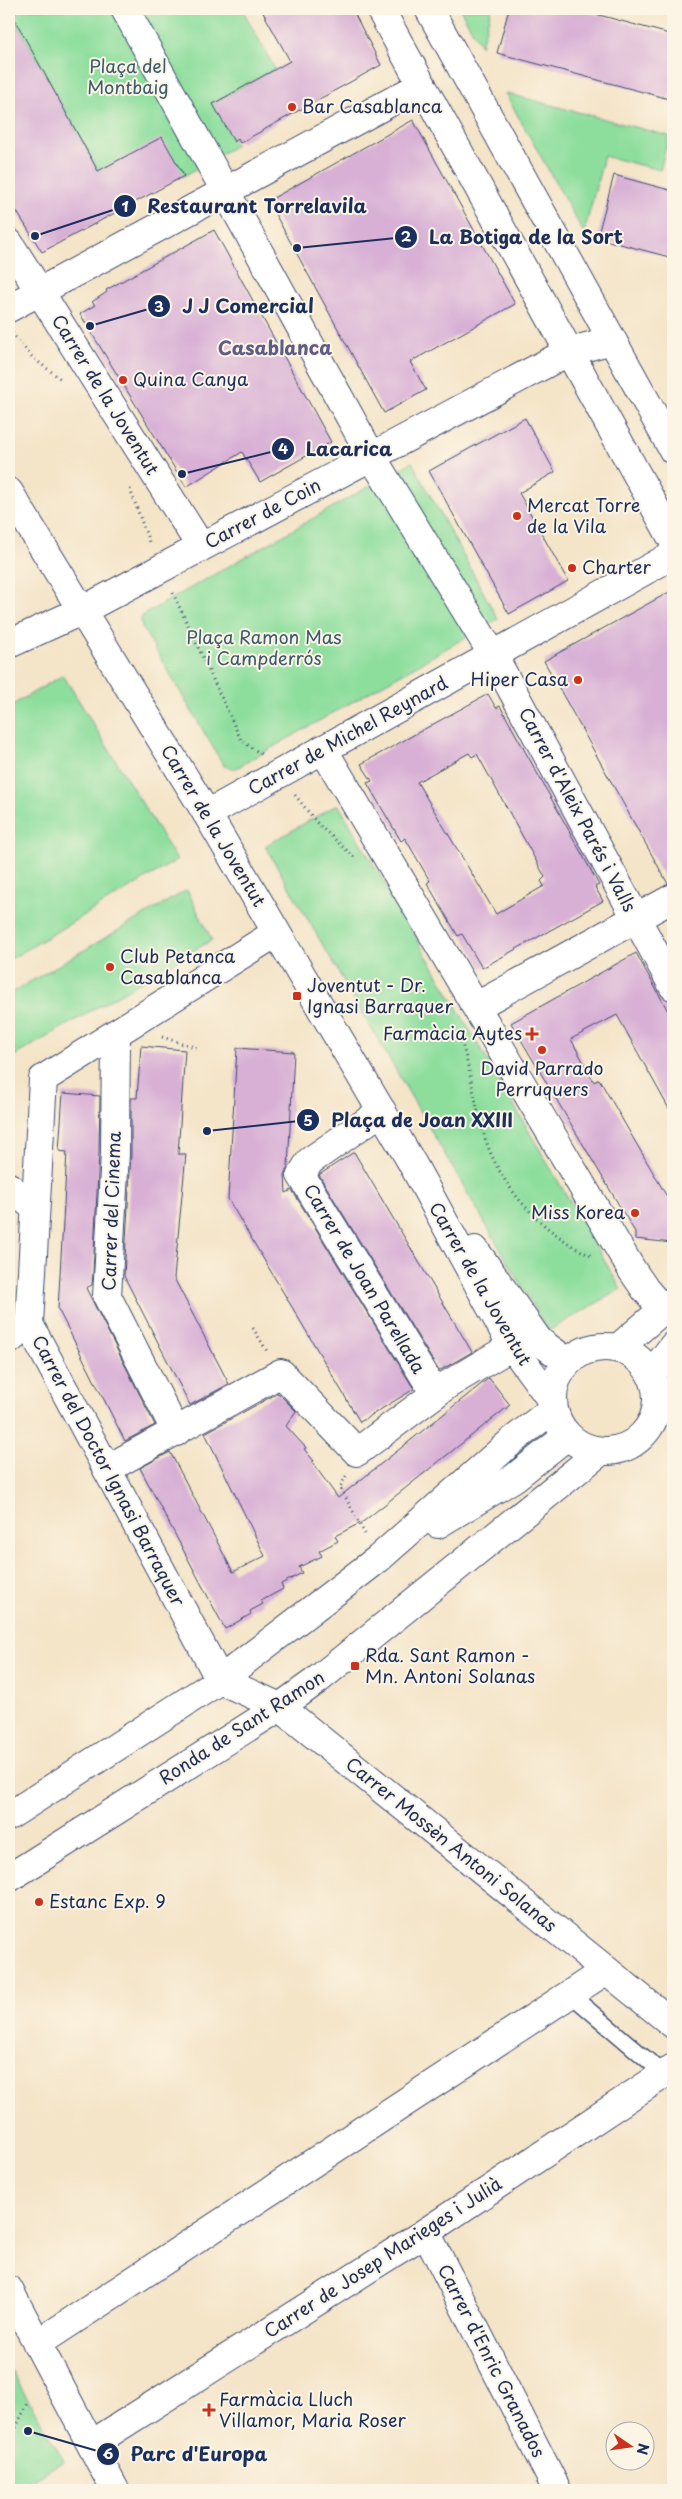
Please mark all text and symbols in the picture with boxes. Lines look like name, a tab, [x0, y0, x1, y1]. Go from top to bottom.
park label: Plaça del Montbaig	[87, 52, 169, 100]
place label: Bar Casablanca	[302, 92, 443, 119]
marker: Bar Casablanca	[286, 101, 298, 113]
callout: Restaurant Torrelavila	[113, 189, 376, 223]
text: Restaurant Torrelavila	[147, 191, 367, 219]
text: 1	[121, 194, 129, 217]
callout: La Botiga de la Sort	[393, 220, 634, 254]
text: La Botiga de la Sort	[429, 222, 623, 250]
text: 2	[401, 224, 412, 247]
callout: J J Comercial	[147, 289, 325, 323]
text: J J Comercial	[182, 291, 314, 319]
text: 3	[154, 294, 164, 317]
street label: Carrer de la Joventut	[46, 309, 167, 480]
district label: Casablanca	[218, 333, 332, 361]
place label: Quina Canya	[133, 365, 249, 392]
marker: Quina Canya	[117, 374, 129, 386]
callout: Lacarica	[270, 432, 402, 466]
text: Lacarica	[306, 434, 392, 462]
text: 4	[278, 436, 288, 459]
street label: Carrer de Coin	[199, 471, 325, 555]
place label: Mercat Torre de la Vila	[527, 491, 640, 539]
marker: Mercat Torre de la Vila	[511, 510, 523, 522]
place label: Charter	[582, 553, 651, 580]
marker: Charter	[566, 562, 578, 574]
park label: Plaça Ramon Mas i Campderrós	[186, 623, 342, 671]
place label: Hiper Casa	[471, 665, 569, 692]
street label: Carrer de Michel Reynard	[243, 668, 452, 801]
marker: Hiper Casa	[572, 674, 584, 686]
street label: Carrer d'Aleix Parés i Valls	[513, 702, 644, 916]
street label: Carrer de la Joventut	[155, 739, 274, 912]
place label: Club Petanca Casablanca	[120, 942, 236, 990]
marker: Club Petanca Casablanca	[104, 961, 116, 973]
place label: Joventut - Dr. Ignasi Barraquer	[307, 971, 454, 1019]
marker: Joventut - Dr. Ignasi Barraquer	[291, 990, 303, 1002]
place label: Farmàcia Aytes	[383, 1019, 522, 1046]
marker: Farmàcia Aytes	[526, 1028, 538, 1040]
marker: David Parrado Perruquers	[536, 1044, 548, 1056]
place label: David Parrado Perruquers	[481, 1054, 604, 1102]
callout: Plaça de Joan XXIII	[295, 1103, 523, 1137]
text: Plaça de Joan XXIII	[331, 1105, 513, 1133]
text: 5	[303, 1108, 313, 1131]
street label: Carrer del Cinema	[94, 1130, 127, 1291]
street label: Carrer de Joan Parellada	[298, 1178, 433, 1379]
street label: Carrer de la Joventut	[423, 1196, 539, 1370]
place label: Miss Korea	[531, 1198, 626, 1225]
marker: Miss Korea	[629, 1207, 641, 1219]
street label: Carrer del Doctor Ignasi Barraquer	[26, 1330, 193, 1611]
place label: Rda. Sant Ramon - Mn. Antoni Solanas	[365, 1641, 535, 1689]
marker: Rda. Sant Ramon - Mn. Antoni Solanas	[349, 1660, 361, 1672]
street label: Ronda de Sant Ramon	[153, 1663, 329, 1790]
street label: Carrer Mossèn Antoni Solanas	[340, 1750, 563, 1938]
place label: Estanc Exp. 9	[49, 1887, 166, 1914]
marker: Estanc Exp. 9	[33, 1896, 45, 1908]
street label: Carrer de Josep Marieges i Julià	[258, 2169, 506, 2344]
street label: Carrer d'Enric Granados	[432, 2259, 553, 2462]
place label: Farmàcia Lluch Villamor, Maria Roser	[219, 2385, 407, 2433]
marker: Farmàcia Lluch Villamor, Maria Roser	[203, 2404, 215, 2416]
north arrow	[604, 2422, 654, 2472]
callout: Parc d'Europa	[96, 2437, 277, 2471]
text: Parc d'Europa	[131, 2439, 267, 2467]
text: 6	[103, 2441, 114, 2464]
text: N	[632, 2441, 655, 2457]

